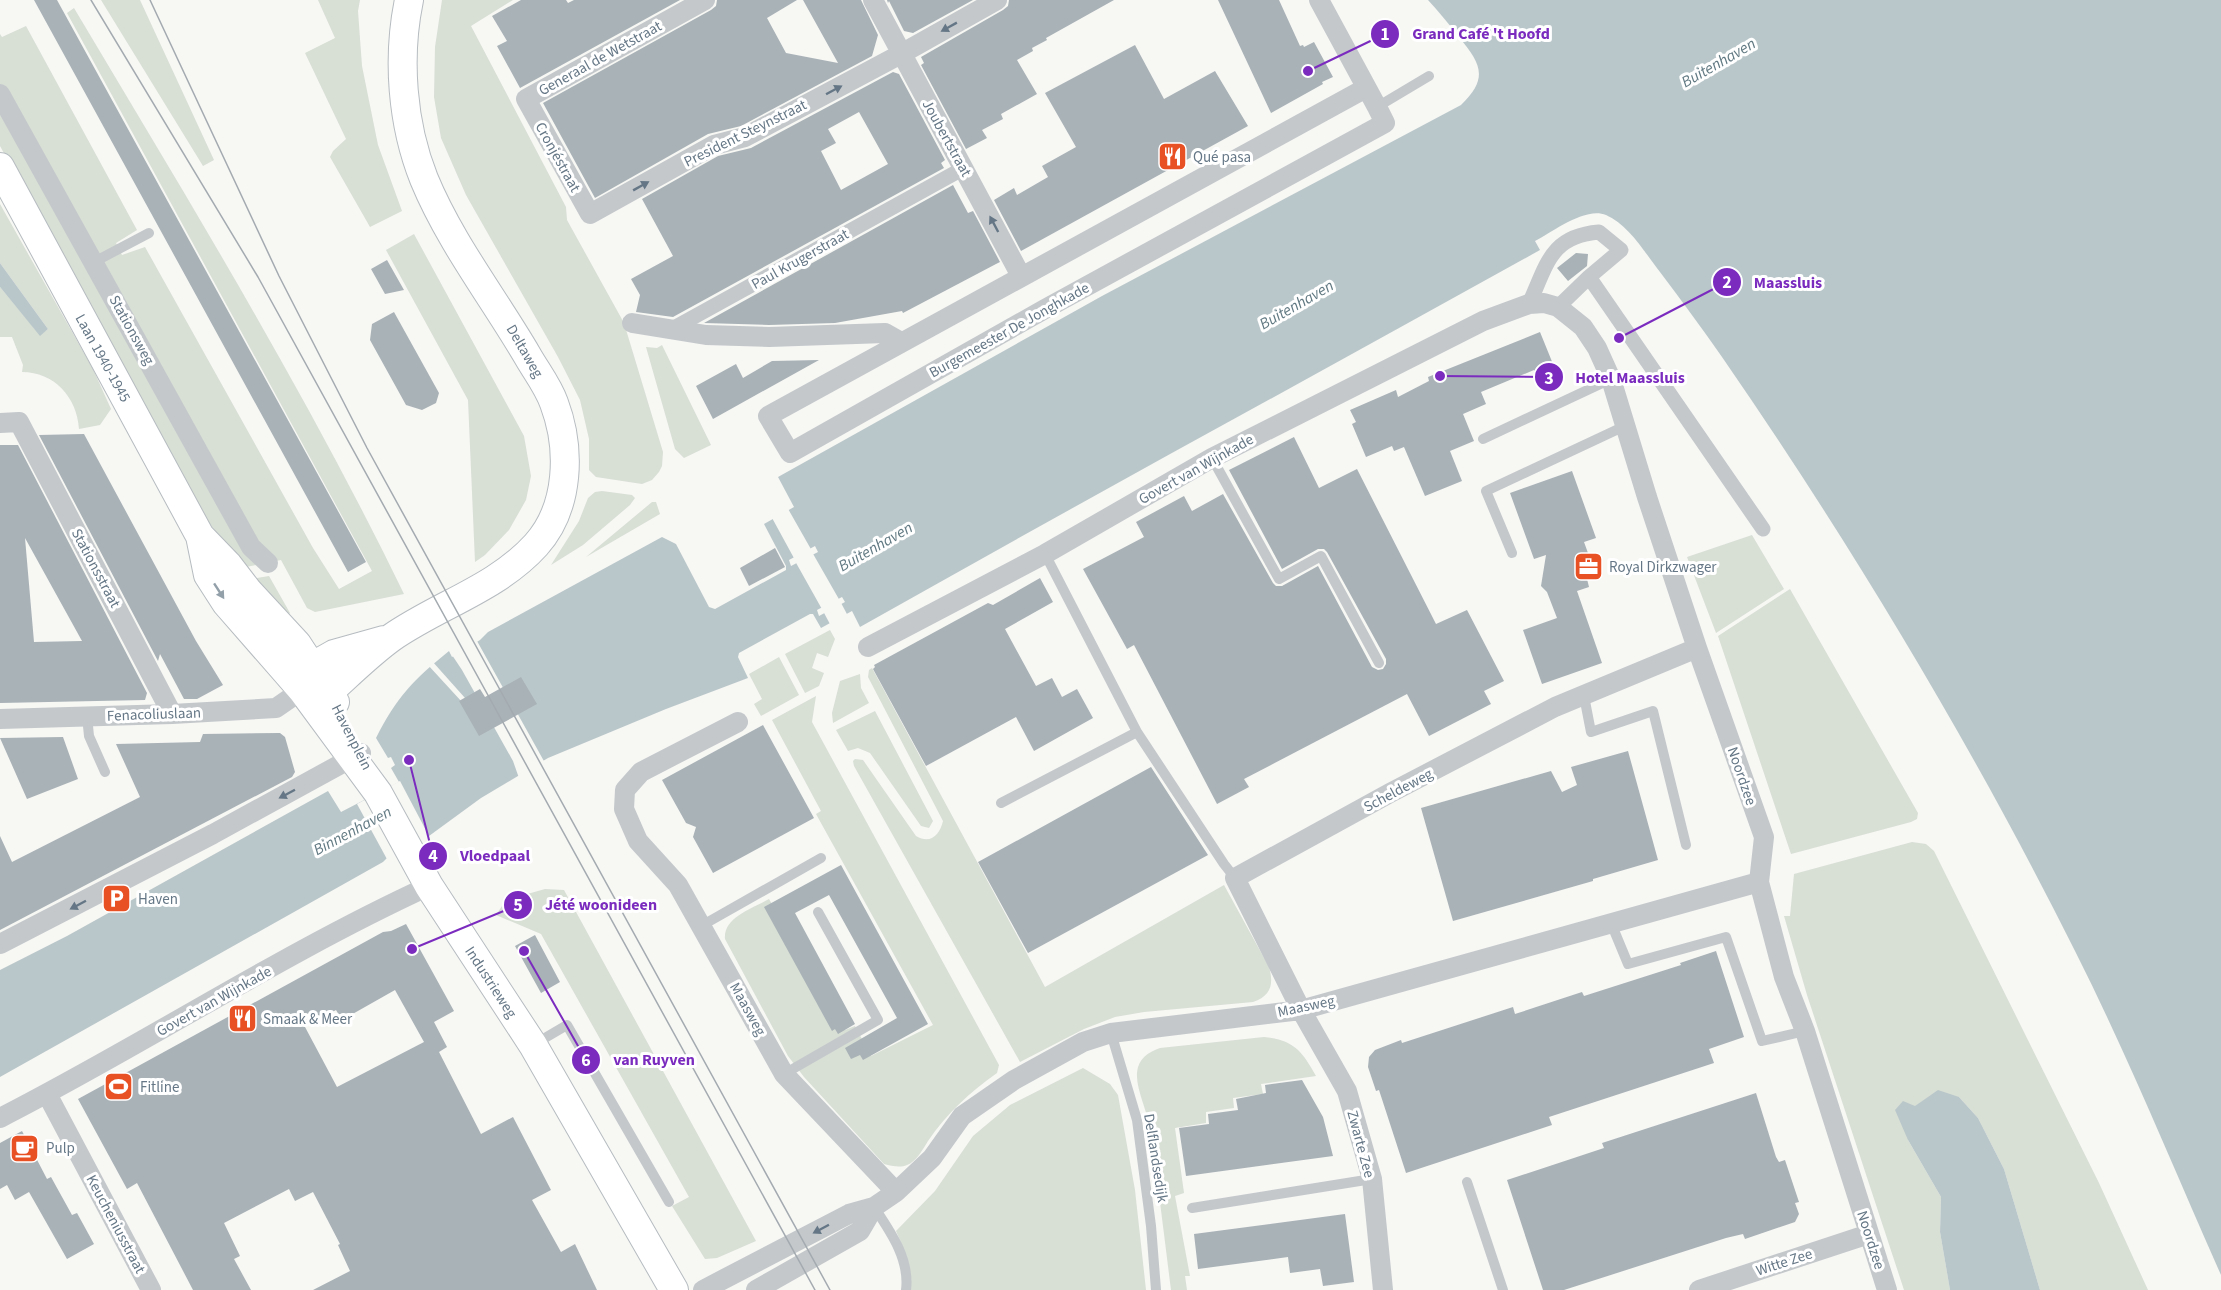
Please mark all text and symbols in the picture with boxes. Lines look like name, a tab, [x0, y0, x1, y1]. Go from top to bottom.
street label: Generaal de Wetstraat	[535, 16, 666, 101]
callout: Grand Café 't Hoofd	[1370, 17, 1562, 51]
one-way arrow	[940, 22, 957, 32]
text: 1	[1380, 22, 1390, 47]
text: Grand Café 't Hoofd	[1412, 23, 1550, 45]
water label: Buitenhaven	[1677, 33, 1760, 93]
one-way arrow	[825, 85, 842, 94]
street label: President Steynstraat	[680, 95, 810, 172]
street label: Joubertstraat	[917, 96, 976, 181]
street label: Cronjéstraat	[530, 118, 585, 196]
restaurant icon: Qué pasa	[1156, 141, 1188, 173]
place label: Qué pasa	[1193, 147, 1251, 168]
one-way arrow	[633, 181, 650, 191]
one-way arrow	[989, 215, 999, 232]
street label: Paul Krugerstraat	[748, 224, 853, 295]
callout: Maassluis	[1712, 265, 1834, 299]
text: 2	[1722, 270, 1732, 295]
text: Maassluis	[1754, 272, 1822, 294]
water label: Buitenhaven	[1255, 275, 1338, 335]
street label: Burgemeester De Jonghkade	[925, 278, 1093, 383]
street label: Stationsweg	[104, 292, 160, 369]
street label: Laan 1940-1945	[70, 310, 135, 406]
street label: Deltaweg	[501, 321, 548, 382]
callout: Hotel Maassluis	[1534, 360, 1697, 394]
text: 3	[1544, 366, 1554, 391]
text: Hotel Maassluis	[1575, 367, 1685, 389]
street label: Govert van Wijnkade	[1135, 429, 1258, 510]
water label: Buitenhaven	[834, 517, 917, 577]
street label: Stationsstraat	[66, 525, 125, 612]
office icon: Royal Dirkzwager	[1572, 551, 1604, 583]
place label: Royal Dirkzwager	[1609, 557, 1717, 578]
one-way arrow	[213, 583, 224, 599]
street label: Havenplein	[326, 701, 377, 774]
street label: Fenacoliuslaan	[107, 702, 201, 727]
street label: Noordzee	[1722, 744, 1761, 808]
street label: Scheldeweg	[1360, 763, 1437, 817]
one-way arrow	[278, 789, 295, 799]
water label: Binnenhaven	[309, 801, 396, 861]
callout: Vloedpaal	[418, 839, 542, 873]
text: 4	[428, 844, 438, 869]
text: Vloedpaal	[459, 845, 531, 867]
parking icon: Haven	[101, 883, 133, 915]
callout: Jété woonideen	[503, 888, 670, 922]
place label: Haven	[138, 889, 178, 910]
text: 5	[513, 893, 523, 918]
text: Jété woonideen	[545, 894, 657, 916]
one-way arrow	[69, 900, 86, 910]
street label: Industrieweg	[460, 942, 522, 1023]
street label: Govert van Wijnkade	[153, 961, 276, 1042]
street label: Maasweg	[724, 979, 771, 1040]
street label: Maasweg	[1276, 990, 1337, 1023]
restaurant icon: Smaak & Meer	[226, 1003, 258, 1035]
place label: Smaak & Meer	[263, 1009, 353, 1030]
callout: van Ruyven	[571, 1043, 707, 1077]
text: 6	[581, 1048, 591, 1073]
text: van Ruyven	[613, 1049, 695, 1071]
sports icon: Fitline	[103, 1071, 135, 1103]
place label: Fitline	[140, 1077, 179, 1098]
street label: Zwarte Zee	[1341, 1108, 1380, 1180]
street label: Delflandsedijk	[1138, 1112, 1173, 1205]
cafe icon: Pulp	[9, 1132, 41, 1164]
place label: Pulp	[46, 1138, 75, 1159]
street label: Keucheniusstraat	[81, 1171, 150, 1277]
street label: Noordzee	[1851, 1208, 1890, 1272]
one-way arrow	[812, 1224, 829, 1234]
street label: Witte Zee	[1753, 1243, 1815, 1281]

